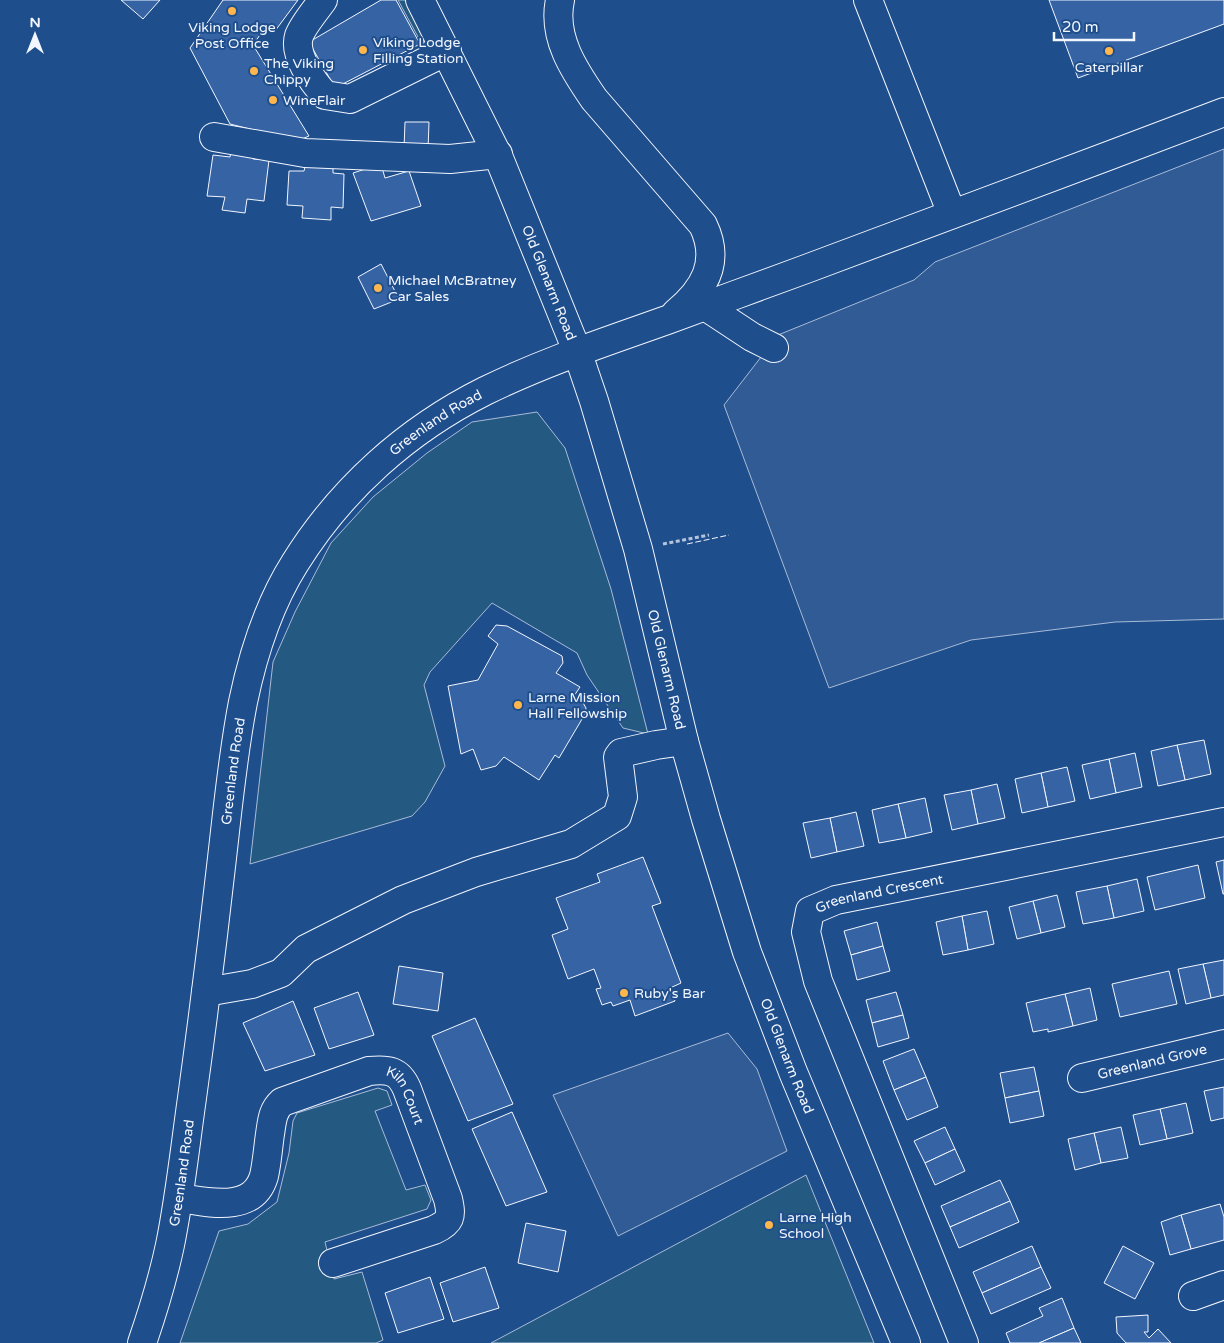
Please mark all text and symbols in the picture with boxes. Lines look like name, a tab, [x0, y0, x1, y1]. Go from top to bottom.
marker: Viking Lodge Post Office	[226, 5, 238, 17]
north arrow	[10, 10, 60, 60]
scale bar	[1054, 10, 1134, 42]
text: N	[29, 14, 41, 31]
text: 20 m	[1062, 18, 1099, 36]
place label: Viking Lodge Post Office	[188, 19, 276, 52]
place label: Viking Lodge Filling Station	[373, 34, 464, 67]
marker: Viking Lodge Filling Station	[357, 44, 369, 56]
marker: Caterpillar	[1103, 45, 1115, 57]
place label: The Viking Chippy	[264, 55, 334, 88]
place label: Caterpillar	[1075, 59, 1144, 76]
marker: The Viking Chippy	[248, 65, 260, 77]
place label: WineFlair	[283, 92, 346, 109]
marker: WineFlair	[267, 94, 279, 106]
street label: Old Glenarm Road	[518, 223, 580, 343]
place label: Michael McBratney Car Sales	[388, 272, 517, 305]
marker: Michael McBratney Car Sales	[372, 282, 384, 294]
street label: Greenland Road	[386, 386, 485, 459]
street label: Old Glenarm Road	[644, 608, 689, 731]
place label: Larne Mission Hall Fellowship	[528, 689, 627, 722]
marker: Larne Mission Hall Fellowship	[512, 699, 524, 711]
street label: Greenland Road	[218, 716, 249, 826]
street label: Greenland Crescent	[813, 871, 945, 917]
place label: Ruby's Bar	[634, 985, 706, 1002]
marker: Ruby's Bar	[618, 987, 630, 999]
street label: Old Glenarm Road	[756, 996, 817, 1116]
street label: Greenland Grove	[1096, 1040, 1209, 1083]
street label: Kiln Court	[384, 1063, 428, 1128]
street label: Greenland Road	[166, 1119, 198, 1228]
place label: Larne High School	[779, 1209, 852, 1242]
marker: Larne High School	[763, 1219, 775, 1231]

